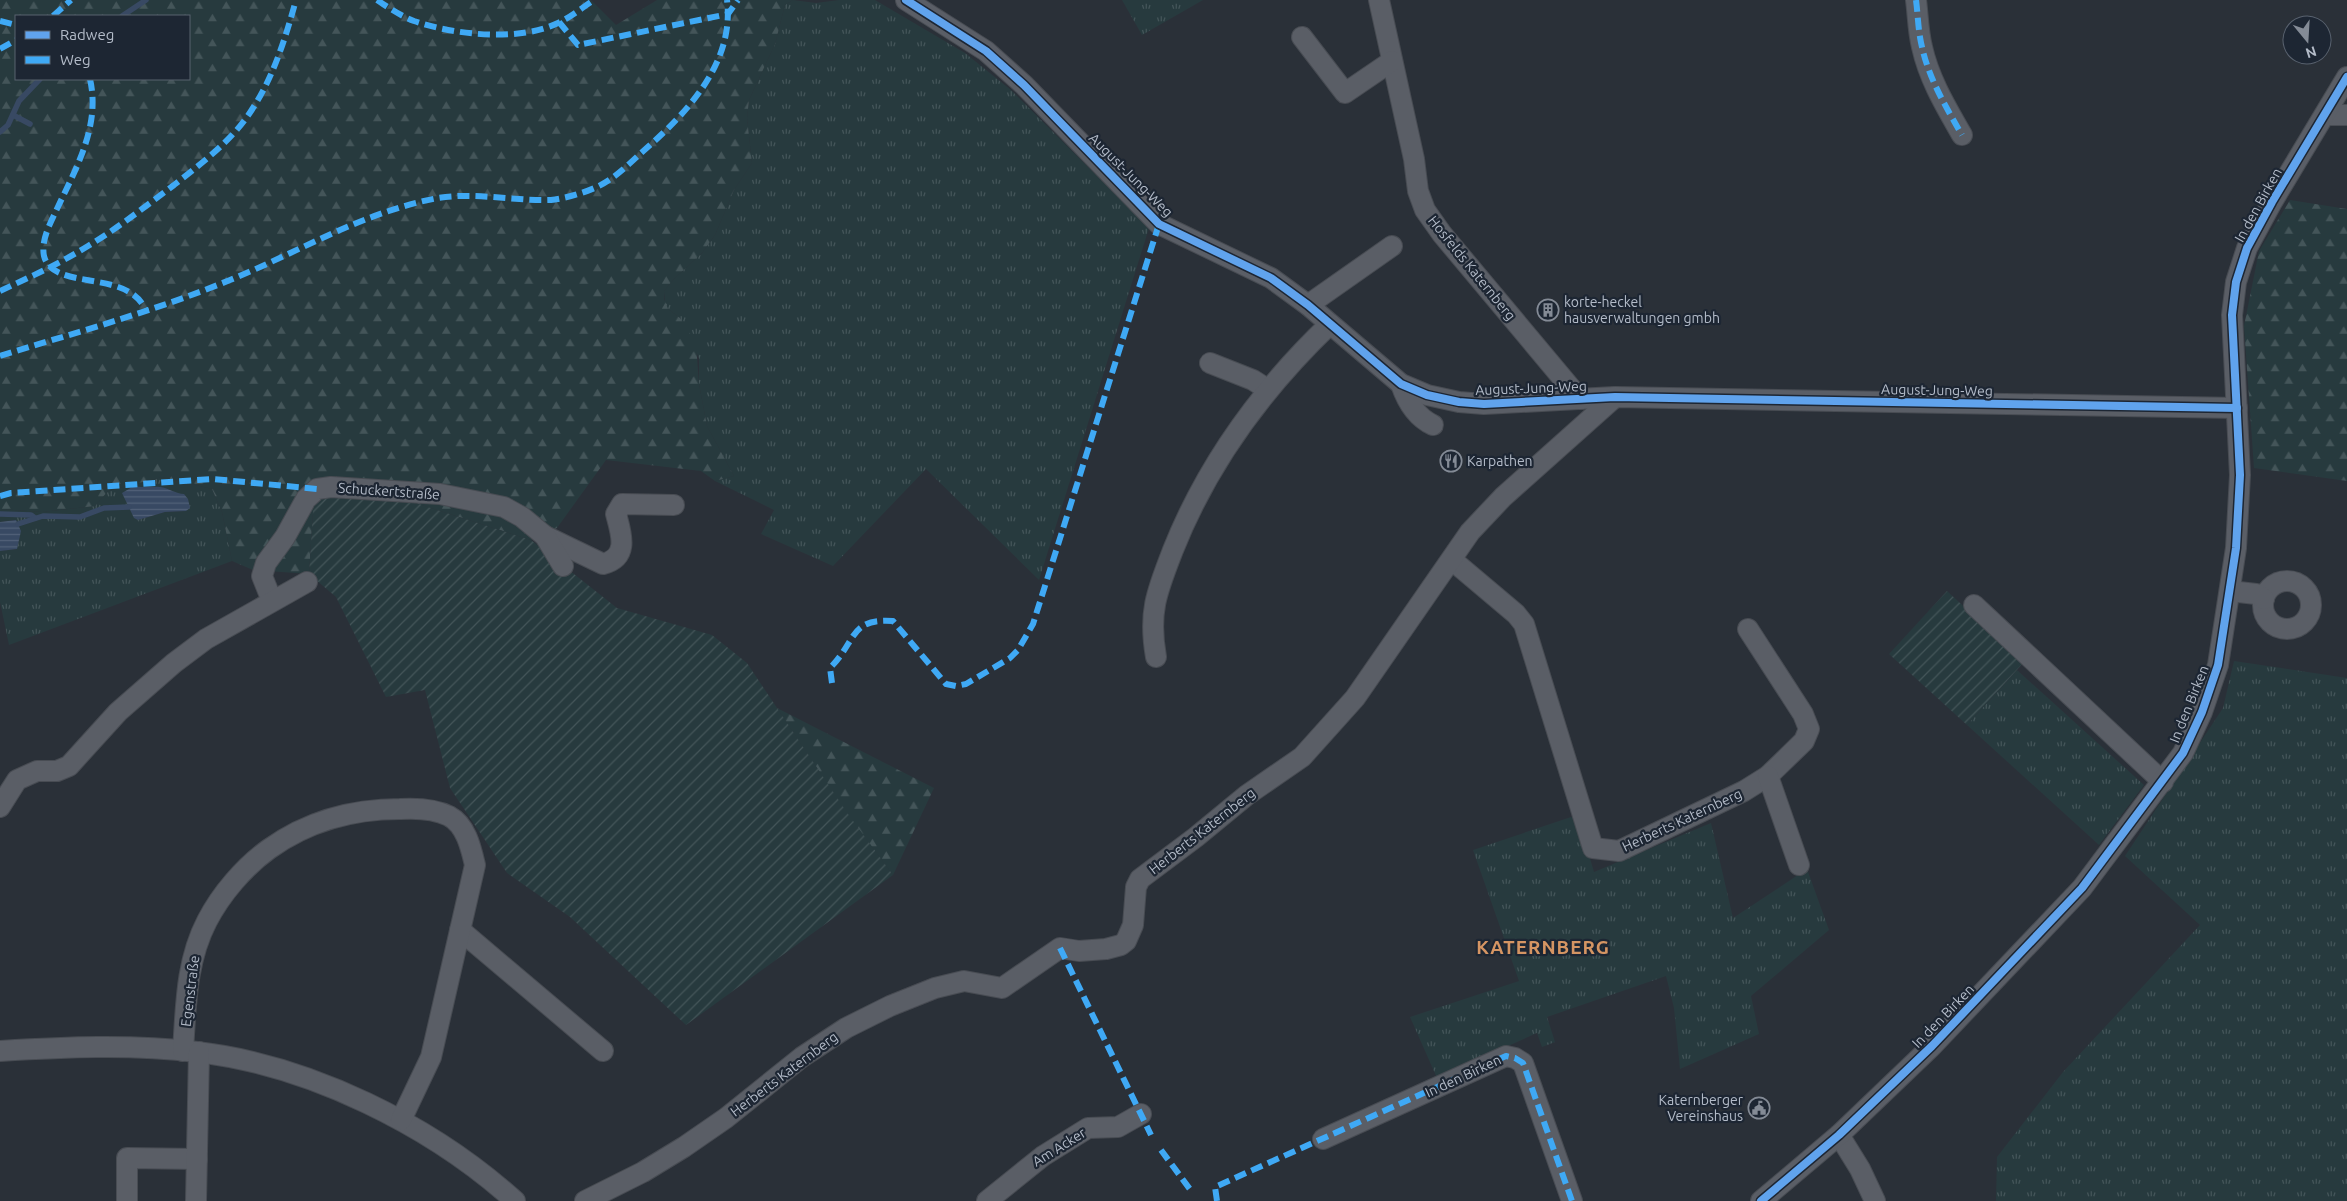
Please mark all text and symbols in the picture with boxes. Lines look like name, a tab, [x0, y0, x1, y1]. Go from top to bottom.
legend	[15, 15, 190, 80]
north arrow	[2282, 15, 2332, 65]
text: Radweg	[60, 26, 114, 43]
text: N	[2304, 43, 2318, 62]
text: Weg	[60, 51, 91, 68]
street label: August-Jung-Weg	[1086, 130, 1176, 220]
street label: In den Birken	[2231, 165, 2285, 245]
street label: Hosfelds Katernberg	[1425, 213, 1519, 323]
place label: korte-heckel hausverwaltungen gmbh	[1564, 294, 1720, 326]
building icon: korte-heckel hausverwaltungen gmbh	[1536, 298, 1560, 322]
street label: August-Jung-Weg	[1475, 378, 1587, 398]
street label: August-Jung-Weg	[1881, 381, 1993, 399]
restaurant icon: Karpathen	[1439, 449, 1463, 473]
place label: Karpathen	[1467, 453, 1533, 469]
street label: Schuckertstraße	[338, 479, 440, 503]
street label: In den Birken	[2166, 663, 2212, 745]
street label: Herberts Katernberg	[1146, 785, 1258, 877]
street label: Herberts Katernberg	[1620, 785, 1744, 855]
district label: KATERNBERG	[1476, 936, 1610, 958]
street label: Egenstraße	[178, 954, 202, 1028]
street label: In den Birken	[1909, 981, 1977, 1051]
street label: Herberts Katernberg	[727, 1028, 841, 1120]
street label: In den Birken	[1422, 1051, 1504, 1101]
place label: Katernberger Vereinshaus	[1658, 1092, 1744, 1124]
public building icon: Katernberger Vereinshaus	[1747, 1096, 1771, 1120]
street label: Am Acker	[1029, 1124, 1089, 1170]

